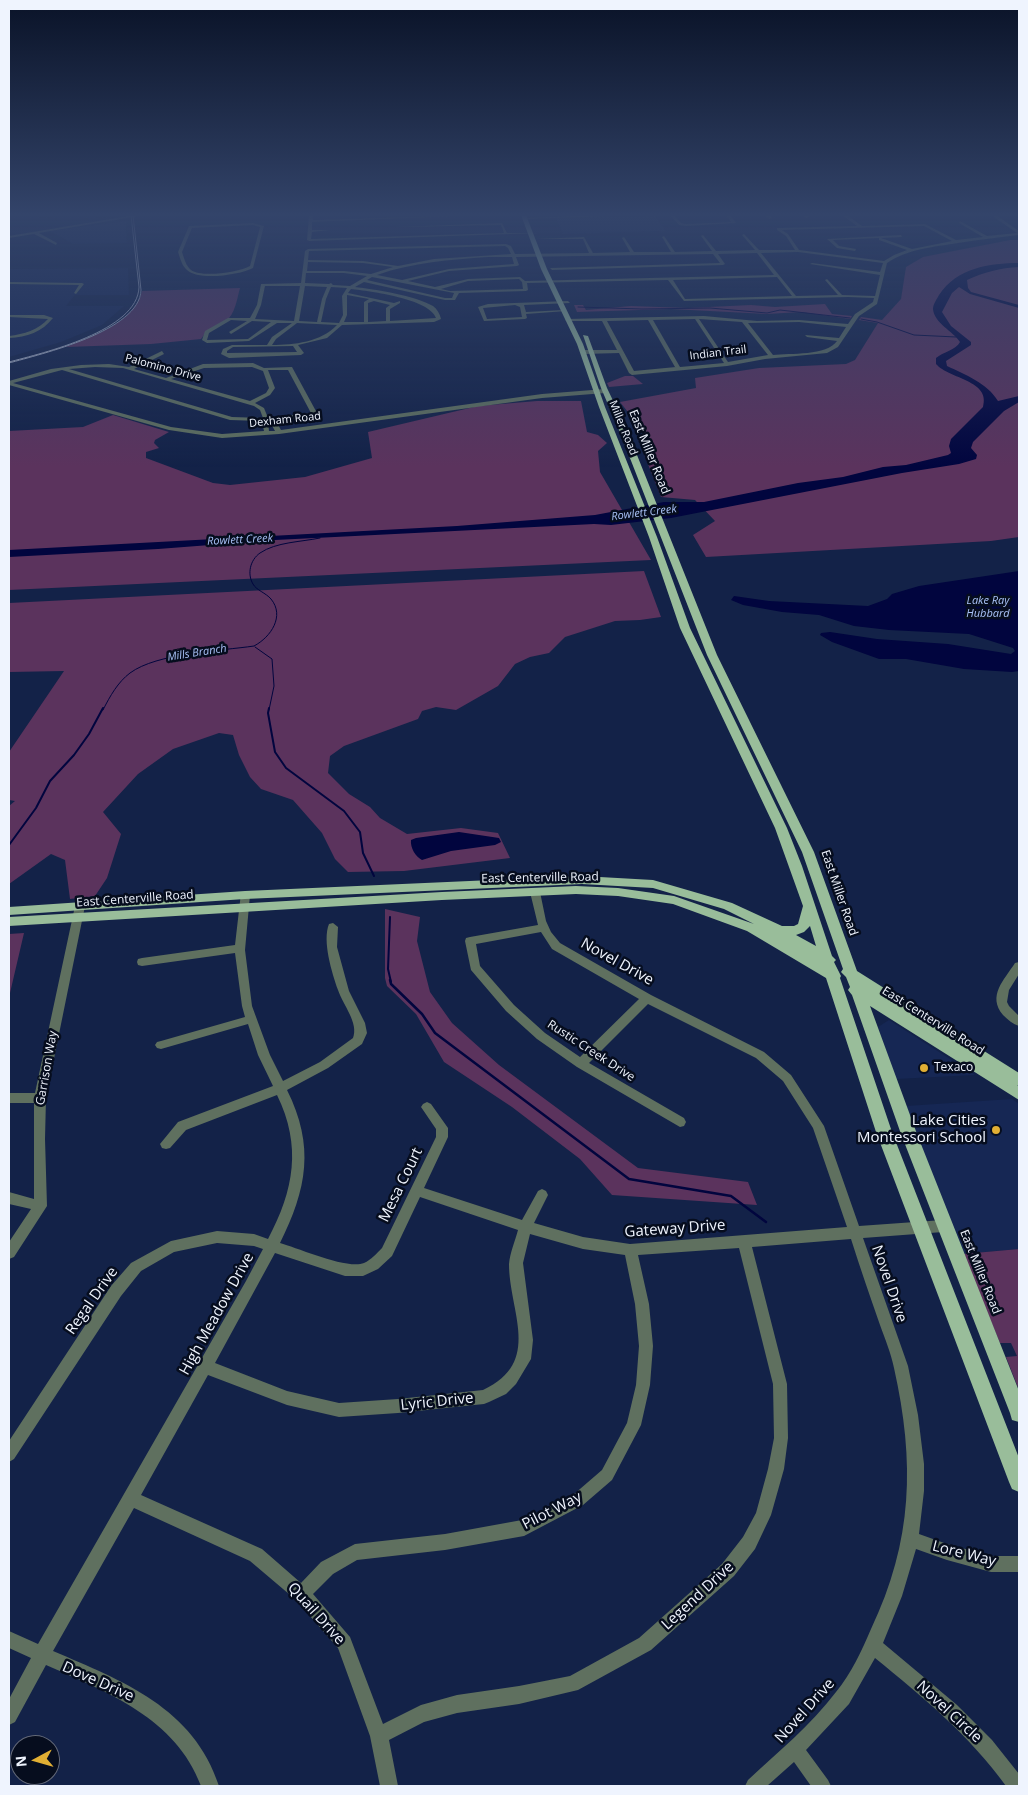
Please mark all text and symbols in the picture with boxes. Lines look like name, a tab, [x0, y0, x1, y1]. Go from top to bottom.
street label: Indian Trail	[689, 343, 747, 363]
street label: Palomino Drive	[124, 352, 202, 384]
street label: Miller Road	[606, 399, 640, 457]
street label: East Miller Road	[626, 408, 672, 496]
street label: Dexham Road	[248, 410, 322, 430]
water label: Rowlett Creek	[611, 502, 677, 524]
water label: Rowlett Creek	[207, 532, 273, 548]
water label: Lake Ray Hubbard	[966, 594, 1010, 620]
water label: Mills Branch	[166, 642, 228, 664]
street label: East Miller Road	[818, 848, 860, 938]
street label: East Centerville Road	[481, 870, 599, 886]
street label: East Centerville Road	[76, 888, 194, 910]
street label: Novel Drive	[577, 935, 657, 989]
street label: East Centerville Road	[879, 984, 987, 1058]
street label: Rustic Creek Drive	[545, 1017, 637, 1085]
street label: Garrison Way	[33, 1030, 61, 1106]
place label: Texaco	[934, 1061, 973, 1075]
marker: Texaco	[918, 1062, 930, 1074]
place label: Lake Cities Montessori School	[857, 1112, 986, 1147]
marker: Lake Cities Montessori School	[990, 1124, 1002, 1136]
street label: Mesa Court	[375, 1145, 427, 1225]
street label: Gateway Drive	[624, 1216, 726, 1242]
street label: East Miller Road	[957, 1228, 1003, 1316]
street label: Novel Drive	[867, 1243, 911, 1325]
street label: High Meadow Drive	[176, 1250, 258, 1378]
street label: Regal Drive	[62, 1264, 122, 1338]
street label: Lyric Drive	[400, 1389, 474, 1415]
street label: Pilot Way	[519, 1488, 585, 1534]
street label: Lore Way	[930, 1537, 998, 1571]
street label: Legend Drive	[658, 1558, 738, 1634]
street label: Quail Drive	[283, 1579, 349, 1649]
street label: Dove Drive	[59, 1658, 137, 1706]
street label: Novel Drive	[771, 1675, 839, 1747]
street label: Novel Circle	[913, 1677, 985, 1747]
north arrow	[10, 1735, 60, 1785]
text: N	[11, 1755, 31, 1768]

